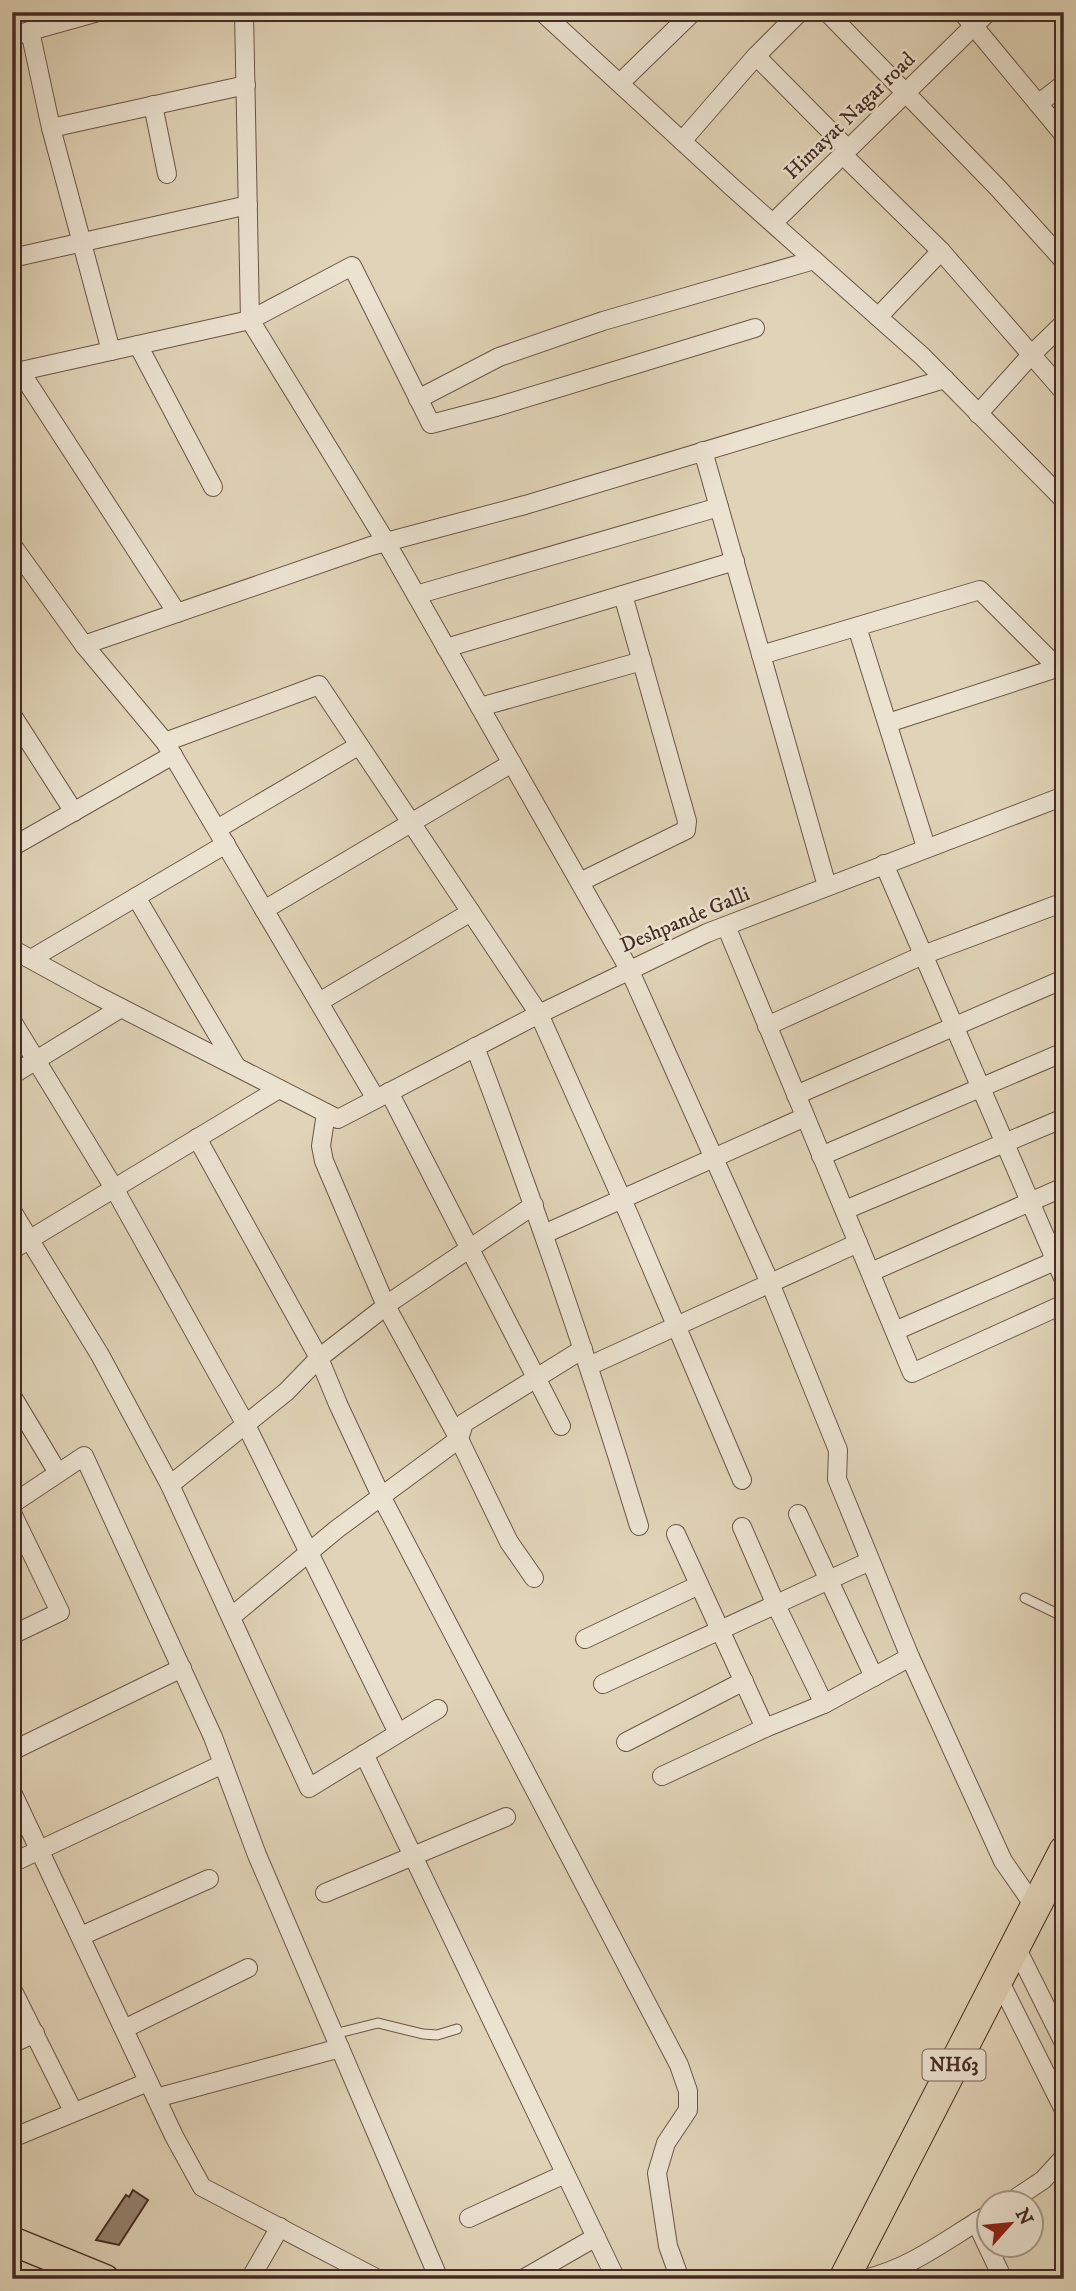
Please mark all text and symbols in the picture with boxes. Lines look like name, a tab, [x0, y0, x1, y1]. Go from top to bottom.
street label: Himayat Nagar road	[779, 46, 921, 185]
street label: Deshpande Galli	[616, 881, 754, 959]
road number: NH63	[922, 2050, 986, 2080]
north arrow	[974, 2190, 1044, 2260]
text: N	[1010, 2205, 1038, 2229]

